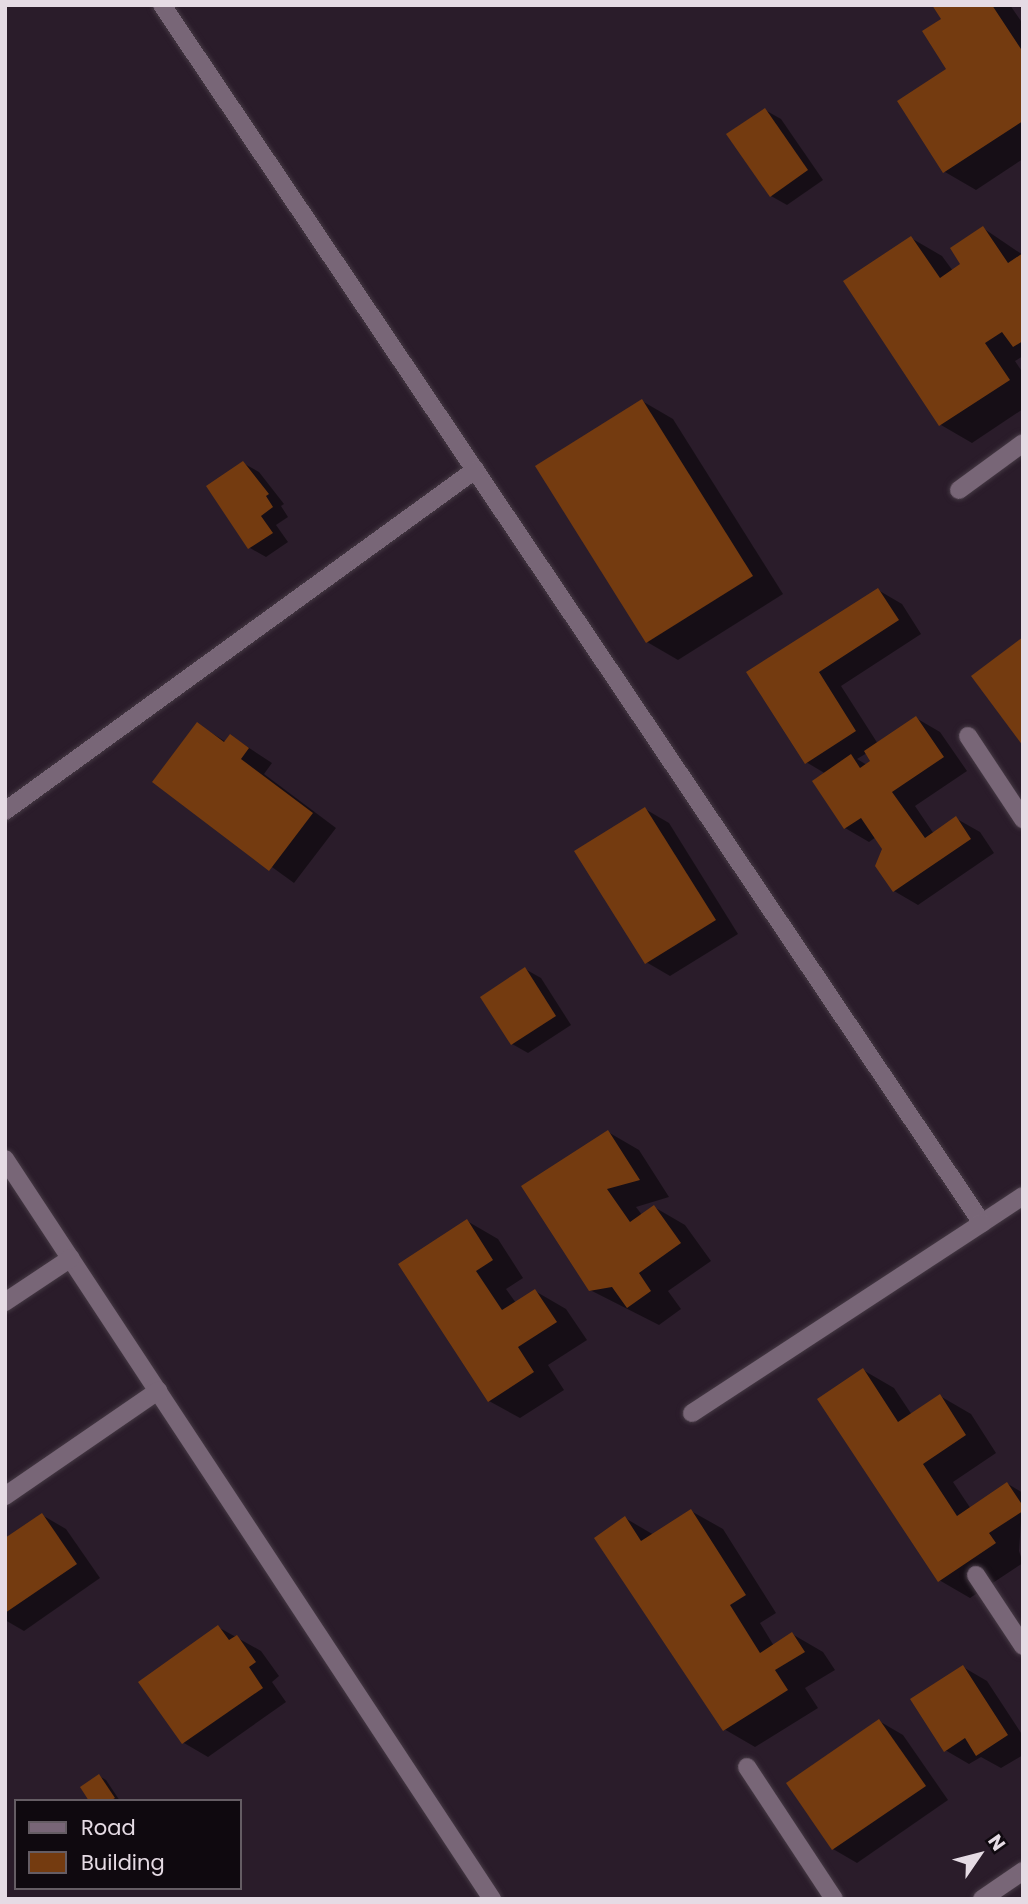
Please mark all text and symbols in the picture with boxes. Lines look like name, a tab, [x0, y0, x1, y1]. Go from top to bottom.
legend	[14, 1799, 242, 1890]
text: Road	[81, 1813, 136, 1842]
north arrow	[944, 1820, 1014, 1890]
text: N	[981, 1829, 1012, 1856]
text: Building	[81, 1848, 165, 1877]

